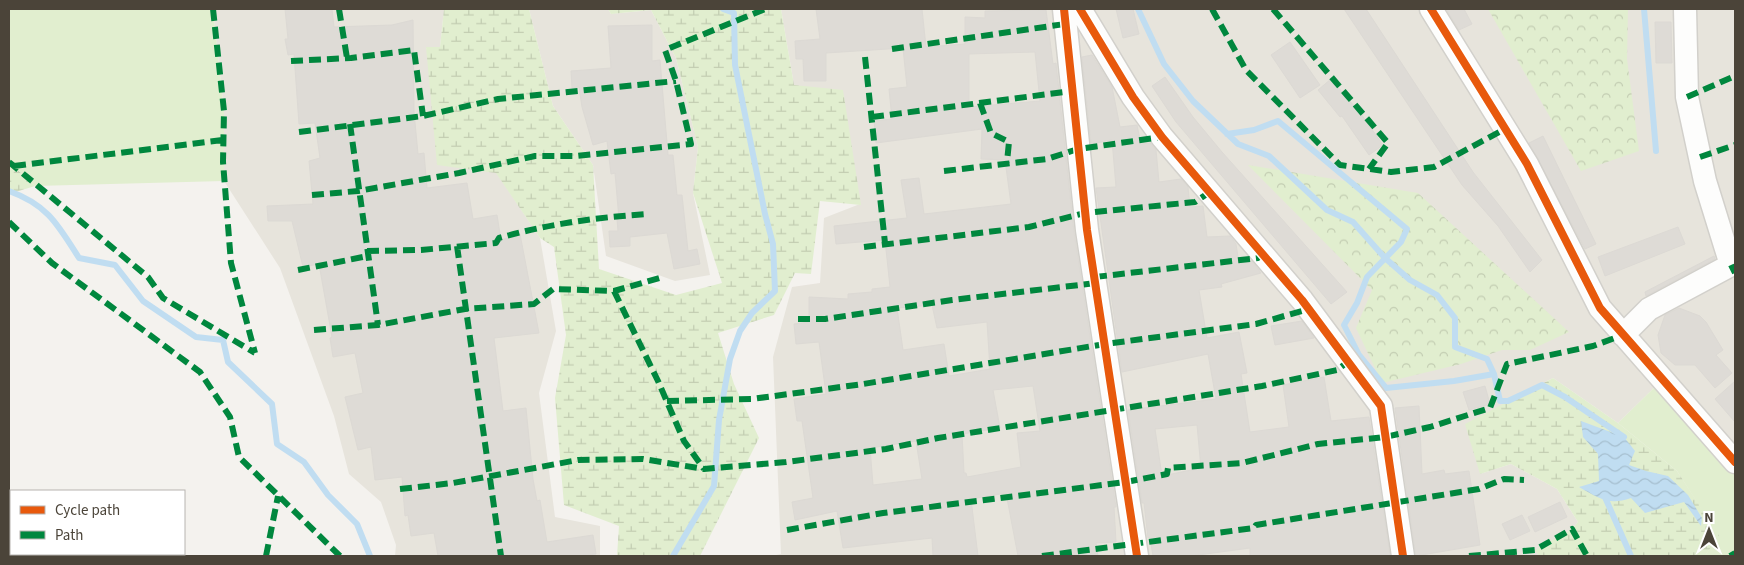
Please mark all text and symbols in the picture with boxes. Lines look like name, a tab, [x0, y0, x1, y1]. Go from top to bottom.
legend	[10, 490, 185, 555]
text: Cycle path	[55, 500, 120, 521]
north arrow	[1684, 505, 1734, 555]
text: N	[1704, 508, 1714, 528]
text: Path	[55, 525, 83, 546]

